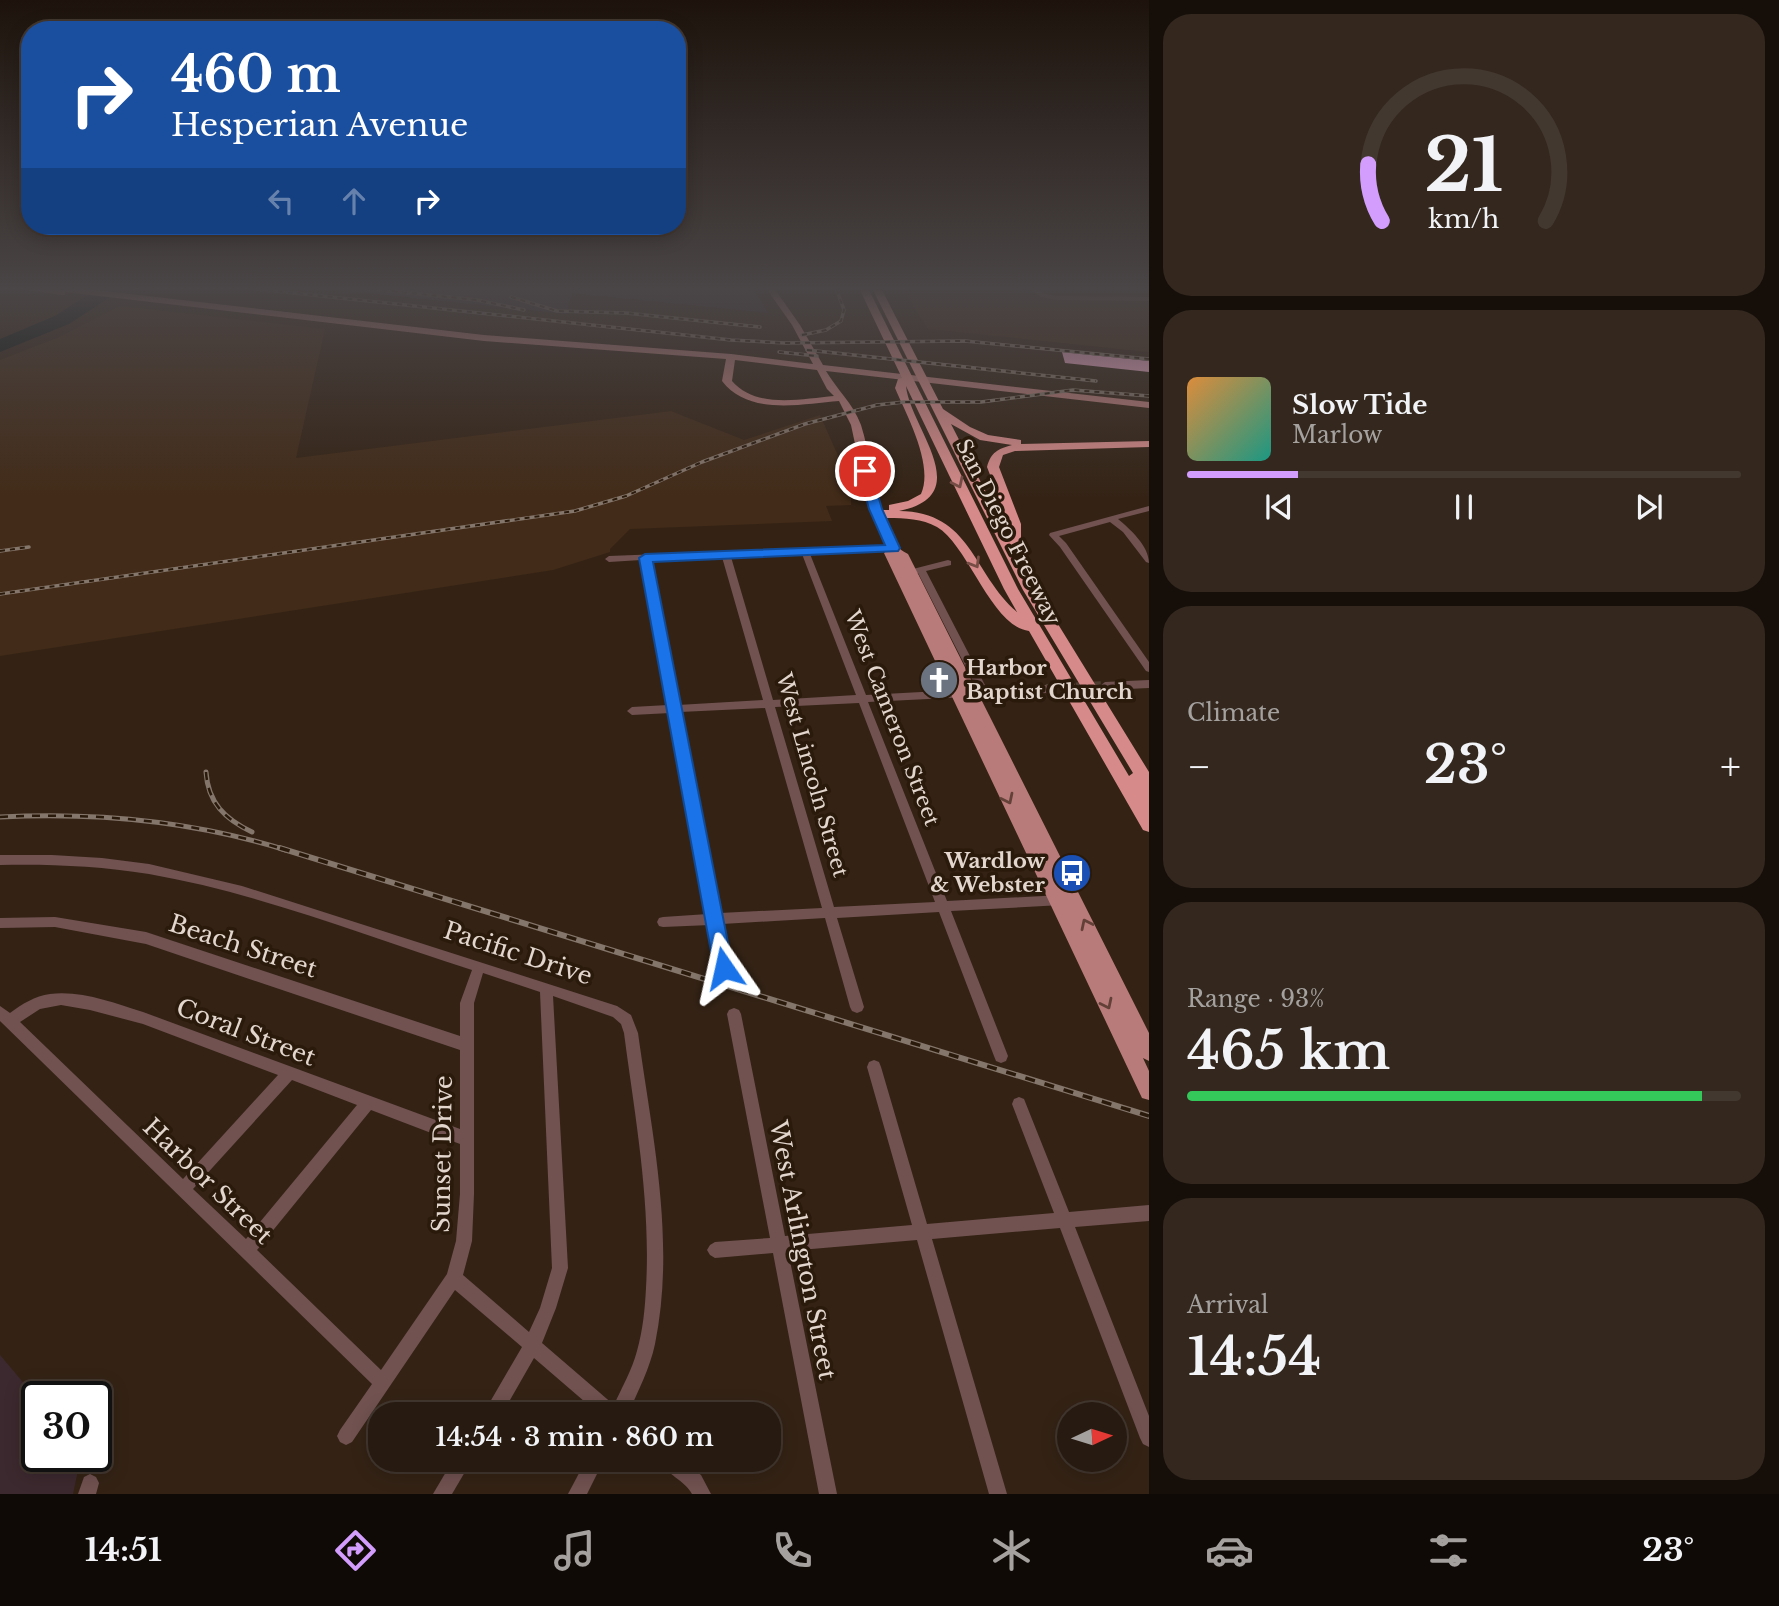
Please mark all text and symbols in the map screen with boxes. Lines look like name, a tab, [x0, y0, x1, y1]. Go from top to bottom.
text: 460 m	[171, 44, 341, 105]
icon: right	[56, 49, 147, 140]
text: Hesperian Avenue	[171, 105, 468, 145]
text: 21	[1424, 120, 1504, 211]
icon: left	[262, 182, 300, 220]
icon: ahead	[335, 182, 373, 220]
icon: right	[408, 182, 446, 220]
text: km/h	[1429, 204, 1499, 235]
text: Slow Tide	[1292, 389, 1428, 421]
text: Marlow	[1292, 421, 1382, 449]
street label: San Diego Freeway	[950, 435, 1066, 630]
pin	[835, 441, 895, 501]
icon: arrive	[846, 452, 884, 490]
one-way arrow	[949, 476, 963, 488]
icon: previous	[1260, 488, 1298, 526]
icon: pause	[1445, 488, 1483, 526]
icon: next	[1630, 488, 1668, 526]
one-way arrow	[967, 555, 980, 568]
street label: West Cameron Street	[838, 606, 945, 830]
place label: Harbor Baptist Church	[966, 655, 1133, 705]
church icon: Harbor Baptist Church	[918, 659, 960, 701]
street label: West Lincoln Street	[770, 669, 854, 880]
text: Climate	[1187, 699, 1280, 727]
text: 23°	[1424, 733, 1507, 797]
text: −	[1187, 743, 1211, 790]
text: +	[1720, 743, 1741, 790]
one-way arrow	[1000, 792, 1014, 804]
place label: Wardlow & Webster	[930, 848, 1046, 898]
bus stop icon: Wardlow & Webster	[1051, 852, 1093, 894]
street label: Beach Street	[165, 908, 321, 984]
street label: Pacific Drive	[440, 915, 596, 991]
one-way arrow	[1080, 919, 1094, 931]
position arrow	[687, 931, 761, 1005]
text: Range · 93%	[1187, 985, 1325, 1013]
street label: Coral Street	[172, 992, 320, 1072]
one-way arrow	[1099, 997, 1113, 1009]
text: 465 km	[1187, 1019, 1390, 1083]
street label: Sunset Drive	[426, 1075, 458, 1233]
street label: Harbor Street	[137, 1112, 279, 1250]
street label: West Arlington Street	[763, 1117, 842, 1382]
text: Arrival	[1187, 1291, 1268, 1319]
text: 14:54	[1187, 1325, 1322, 1389]
speed limit sign: 30	[21, 1381, 112, 1472]
north arrow	[1057, 1402, 1127, 1472]
map controls	[1057, 1402, 1127, 1472]
text: 14:54 · 3 min · 860 m	[435, 1421, 714, 1453]
icon: directions	[331, 1526, 380, 1575]
icon: music	[550, 1526, 599, 1575]
icon: phone	[768, 1526, 817, 1575]
icon: climate	[987, 1526, 1036, 1575]
icon: car	[1205, 1526, 1254, 1575]
icon: filters	[1424, 1526, 1473, 1575]
text: 14:51	[85, 1530, 162, 1570]
text: 23°	[1642, 1530, 1694, 1570]

